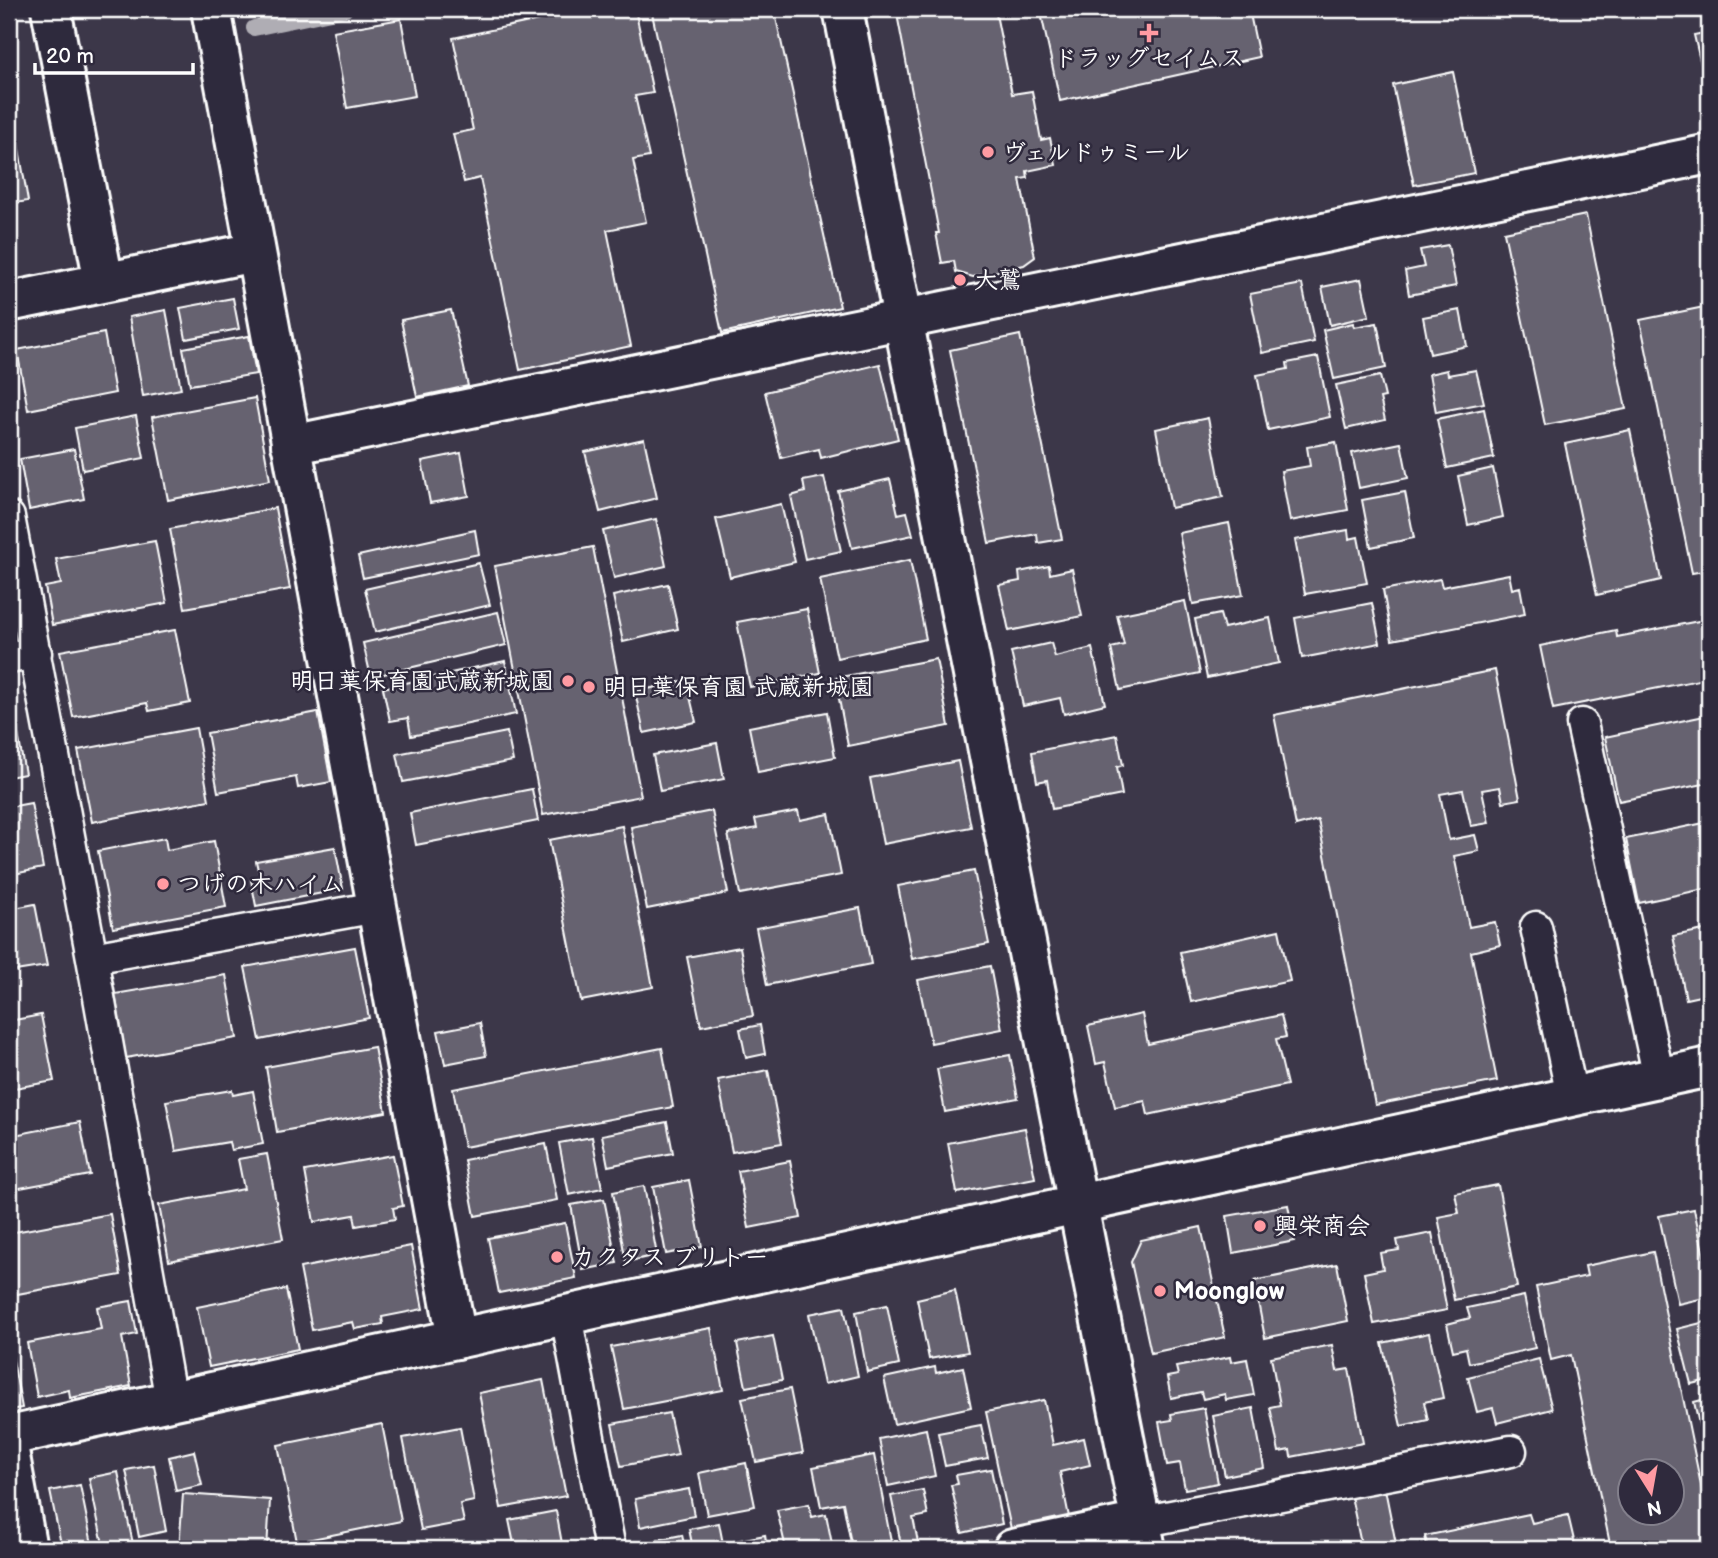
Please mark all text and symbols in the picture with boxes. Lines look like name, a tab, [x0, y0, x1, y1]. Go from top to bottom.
marker: ドラッグセイムス	[1141, 25, 1157, 41]
scale bar	[35, 32, 192, 76]
text: 20 m	[46, 44, 94, 69]
place label: ドラッグセイムス	[1053, 44, 1245, 73]
place label: ヴェルドゥミール	[1002, 138, 1190, 167]
marker: ヴェルドゥミール	[980, 144, 996, 160]
place label: 大鷲	[974, 266, 1022, 295]
marker: 大鷲	[952, 272, 968, 288]
place label: 明日葉保育園武蔵新城園	[290, 667, 554, 696]
marker: 明日葉保育園武蔵新城園	[560, 673, 576, 689]
place label: 明日葉保育園 武蔵新城園	[603, 673, 873, 702]
marker: 明日葉保育園 武蔵新城園	[581, 679, 597, 695]
place label: つげの木ハイム	[177, 870, 344, 899]
marker: つげの木ハイム	[155, 876, 171, 892]
place label: 興栄商会	[1274, 1212, 1370, 1241]
marker: 興栄商会	[1252, 1218, 1268, 1234]
place label: カクタス ブリトー	[571, 1243, 769, 1272]
marker: カクタス ブリトー	[549, 1249, 565, 1265]
place label: Moonglow	[1174, 1277, 1285, 1306]
marker: Moonglow	[1152, 1283, 1168, 1299]
north arrow	[1616, 1456, 1686, 1526]
text: N	[1645, 1495, 1663, 1520]

